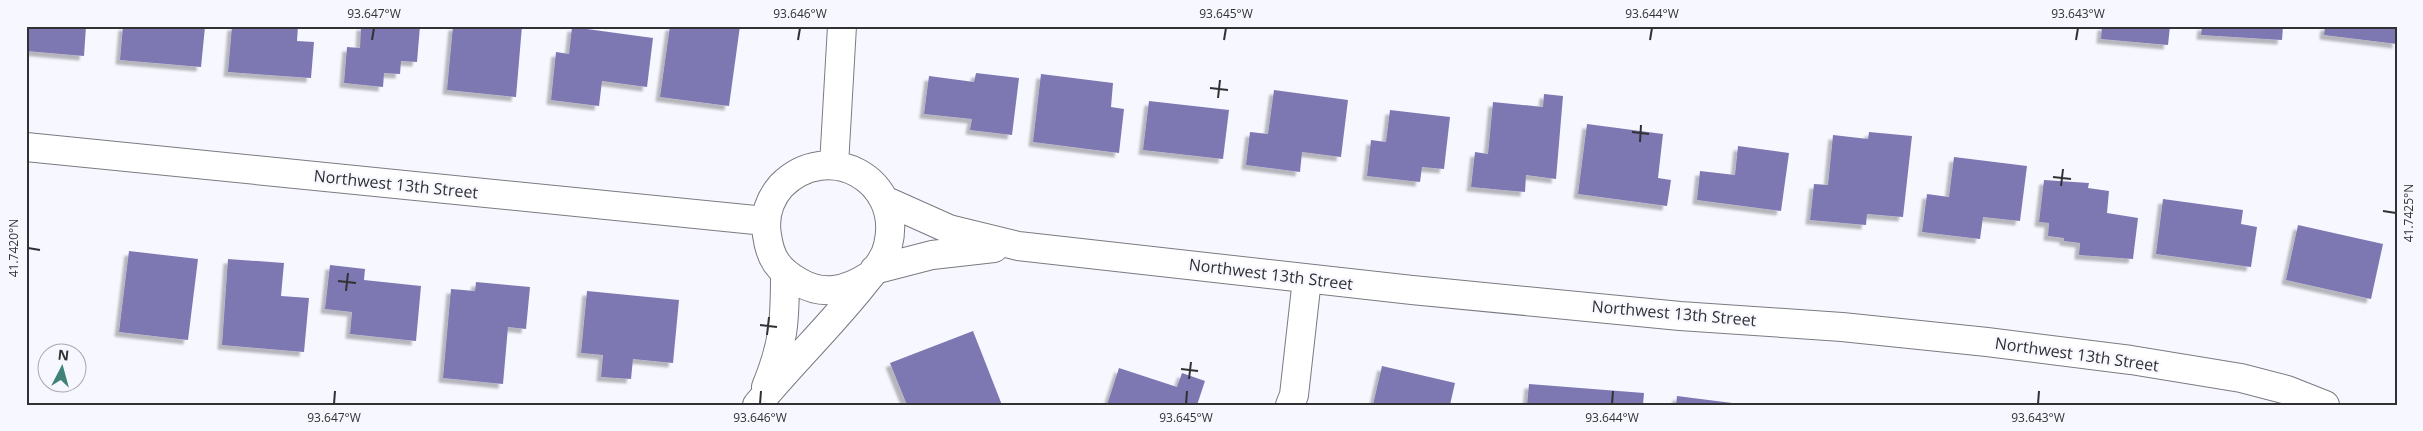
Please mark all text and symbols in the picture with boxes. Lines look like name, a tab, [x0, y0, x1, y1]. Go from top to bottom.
text: 93.647°W	[347, 5, 401, 22]
text: 93.646°W	[773, 5, 827, 22]
text: 93.645°W	[1199, 5, 1253, 22]
text: 93.644°W	[1625, 5, 1679, 22]
text: 93.643°W	[2051, 5, 2105, 22]
street label: Northwest 13th Street	[313, 164, 480, 204]
text: 41.7425°N	[2400, 184, 2417, 242]
text: 41.7420°N	[5, 219, 22, 277]
street label: Northwest 13th Street	[1188, 253, 1355, 295]
street label: Northwest 13th Street	[1591, 295, 1758, 331]
street label: Northwest 13th Street	[1994, 332, 2161, 376]
north arrow	[38, 344, 88, 394]
text: N	[57, 345, 70, 365]
text: 93.647°W	[307, 409, 361, 426]
text: 93.646°W	[733, 409, 787, 426]
text: 93.645°W	[1159, 409, 1213, 426]
text: 93.644°W	[1585, 409, 1639, 426]
text: 93.643°W	[2011, 409, 2065, 426]

